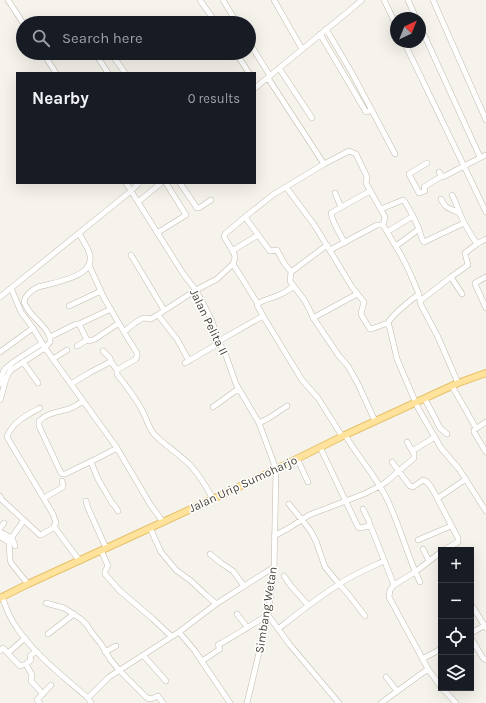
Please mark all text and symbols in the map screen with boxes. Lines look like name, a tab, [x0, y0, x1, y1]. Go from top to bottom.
north arrow	[390, 12, 426, 48]
search box	[16, 16, 256, 60]
icon: search	[30, 27, 52, 49]
text: Search here	[62, 29, 143, 47]
text: Nearby	[32, 88, 89, 108]
text: 0 results	[188, 91, 240, 106]
street label: Jalan Pelita II	[187, 287, 231, 357]
street label: Jalan Urip Sumoharjo	[187, 453, 299, 515]
map controls	[438, 547, 474, 691]
button: +	[438, 547, 474, 583]
street label: Simbang Wetan	[252, 566, 280, 654]
button: −	[438, 583, 474, 619]
button: locate	[438, 619, 474, 655]
button: layers	[438, 655, 474, 691]

